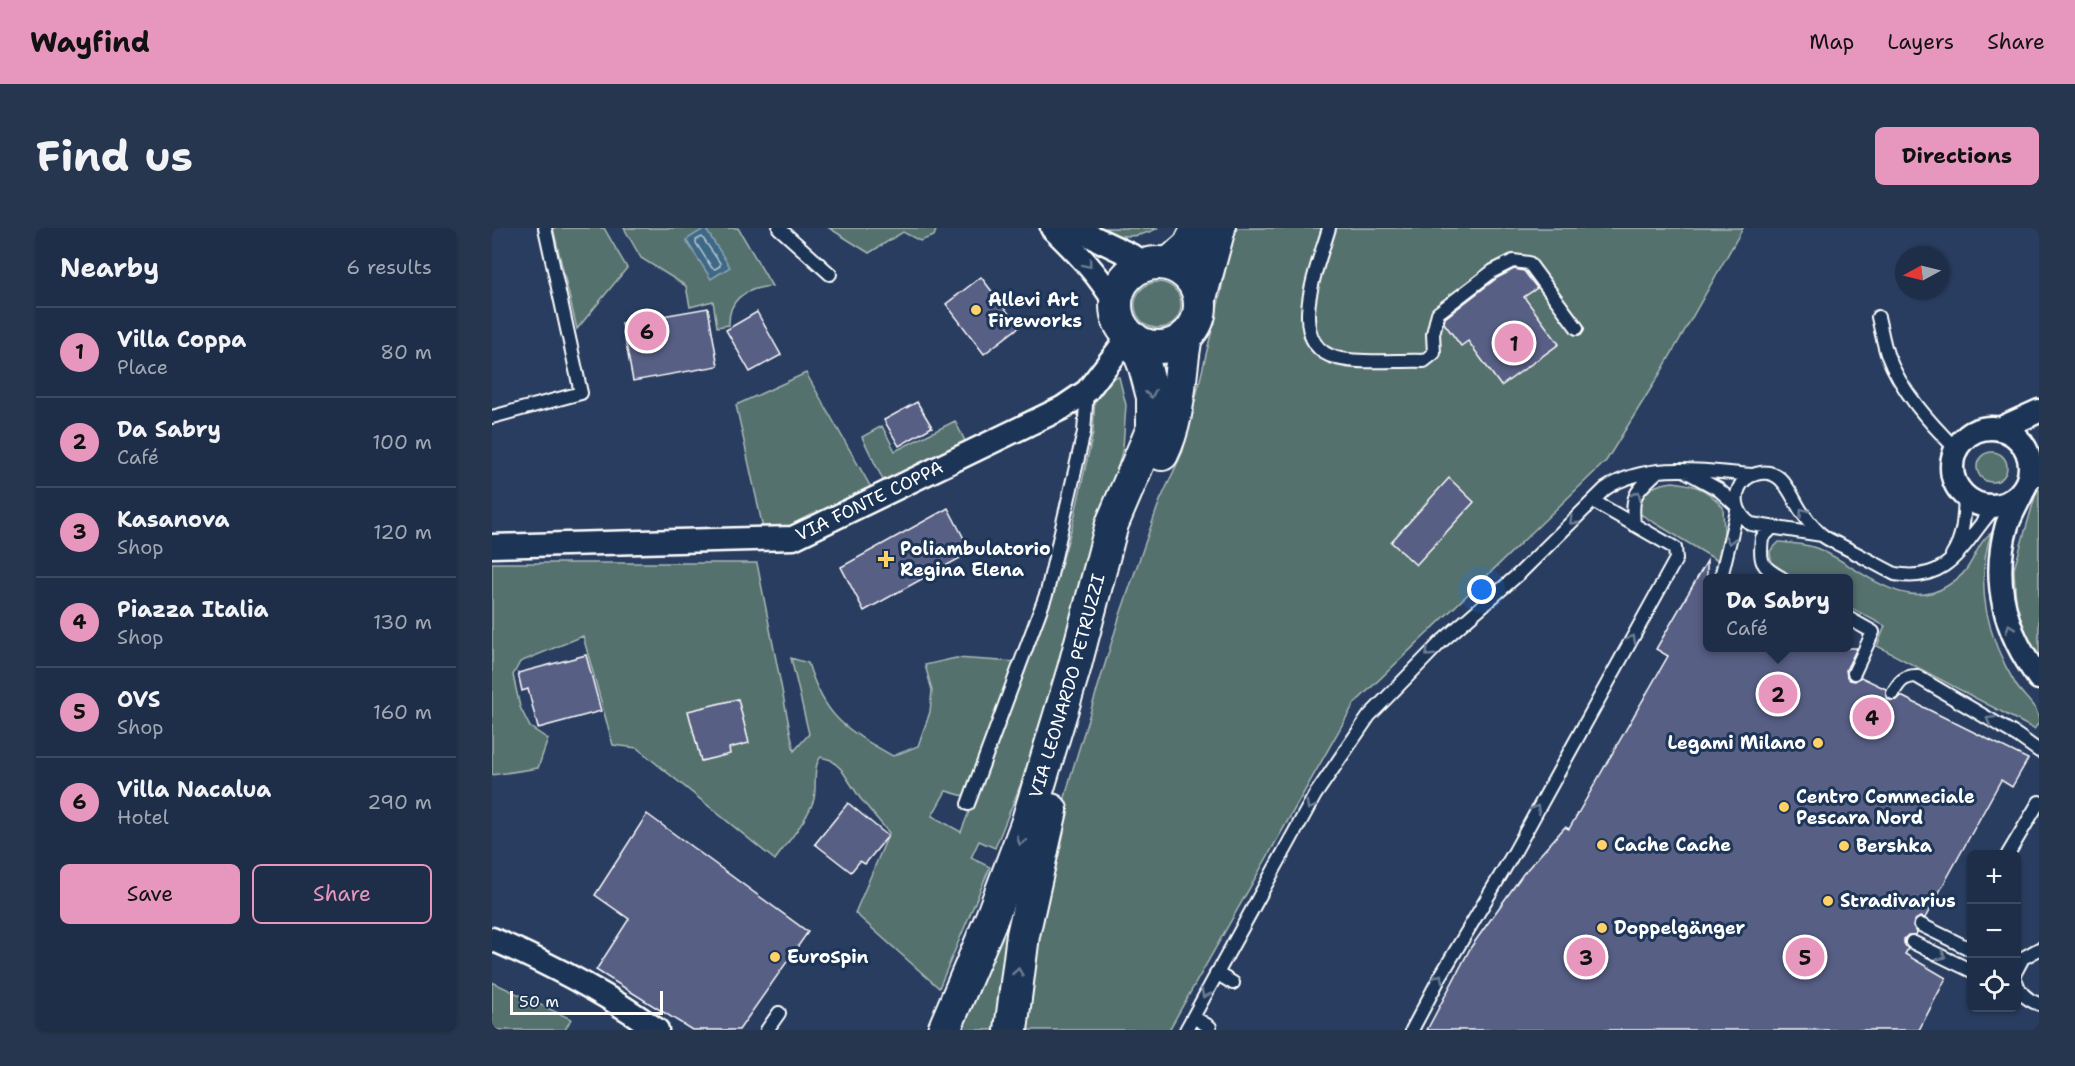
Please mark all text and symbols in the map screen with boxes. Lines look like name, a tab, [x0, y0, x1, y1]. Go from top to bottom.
text: Wayfind	[30, 23, 150, 61]
text: Map	[1809, 28, 1854, 56]
text: Layers	[1887, 28, 1954, 56]
text: Share	[1987, 28, 2045, 56]
button: Directions	[1875, 127, 2039, 185]
text: Find us	[36, 128, 193, 184]
north arrow	[1895, 246, 1949, 300]
text: Nearby	[60, 250, 159, 285]
text: 6 results	[346, 254, 432, 280]
one-way arrow	[1080, 257, 1091, 268]
place label: Allevi Art Fireworks	[988, 288, 1082, 333]
marker: Allevi Art Fireworks	[969, 303, 983, 317]
pin: 6	[628, 308, 666, 354]
pin: 1	[1494, 320, 1534, 366]
text: Villa Coppa	[117, 325, 246, 354]
text: 1	[75, 339, 84, 365]
text: 80 m	[380, 339, 432, 365]
text: Place	[117, 354, 168, 380]
one-way arrow	[1144, 389, 1157, 399]
text: Da Sabry	[117, 415, 221, 444]
text: 2	[73, 429, 87, 455]
text: 100 m	[372, 429, 432, 455]
text: Café	[117, 444, 159, 470]
street label: VIA FONTE COPPA	[792, 455, 947, 547]
one-way arrow	[1630, 491, 1641, 501]
text: Kasanova	[117, 505, 230, 534]
one-way arrow	[1799, 507, 1810, 518]
one-way arrow	[1569, 515, 1580, 525]
text: 3	[73, 519, 87, 545]
text: 120 m	[373, 519, 432, 545]
text: Shop	[117, 534, 164, 560]
one-way arrow	[1724, 535, 1737, 545]
place label: Poliambulatorio Regina Elena	[900, 537, 1051, 582]
marker: Poliambulatorio Regina Elena	[877, 550, 895, 568]
street label: VIA LEONARDO PETRUZZI	[1024, 571, 1110, 801]
popup	[1703, 574, 1853, 652]
your location	[1467, 575, 1496, 604]
text: Da Sabry	[1726, 586, 1830, 615]
text: Piazza Italia	[117, 595, 269, 624]
text: 4	[73, 609, 87, 635]
text: 130 m	[373, 609, 432, 635]
text: Café	[1726, 615, 1768, 641]
one-way arrow	[2005, 623, 2018, 634]
text: Shop	[117, 624, 164, 650]
one-way arrow	[1625, 635, 1636, 646]
one-way arrow	[1426, 645, 1437, 656]
pin: 2	[1758, 672, 1798, 716]
text: OVS	[117, 685, 160, 714]
pin: 4	[1852, 694, 1892, 740]
text: 5	[73, 699, 86, 725]
text: 160 m	[373, 699, 432, 725]
text: Shop	[117, 714, 164, 740]
one-way arrow	[1986, 715, 1996, 727]
place label: Legami Milano	[1667, 731, 1806, 755]
marker: Legami Milano	[1811, 736, 1825, 750]
text: Villa Nacalua	[117, 775, 271, 804]
place label: Centro Commeciale Pescara Nord	[1796, 785, 1975, 830]
text: 6	[73, 789, 87, 815]
text: 290 m	[367, 789, 432, 815]
one-way arrow	[1305, 799, 1317, 810]
marker: Centro Commeciale Pescara Nord	[1777, 800, 1791, 814]
text: Hotel	[117, 804, 169, 830]
one-way arrow	[1529, 805, 1540, 815]
place label: Cache Cache	[1614, 833, 1731, 857]
place label: Bershka	[1856, 834, 1933, 858]
one-way arrow	[1016, 835, 1029, 846]
marker: Cache Cache	[1595, 838, 1609, 852]
marker: Bershka	[1837, 839, 1851, 853]
map controls	[1967, 850, 2021, 1012]
button: +	[1967, 850, 2021, 904]
button: Save	[60, 864, 240, 924]
button: Share	[252, 864, 432, 924]
place label: Stradivarius	[1840, 889, 1956, 913]
marker: Stradivarius	[1821, 894, 1835, 908]
button: −	[1967, 904, 2021, 958]
place label: Doppelgänger	[1614, 916, 1745, 940]
marker: Doppelgänger	[1595, 921, 1609, 935]
pin: 3	[1566, 934, 1606, 980]
pin: 5	[1786, 934, 1824, 980]
place label: EuroSpin	[787, 945, 869, 969]
one-way arrow	[1935, 949, 1946, 961]
marker: EuroSpin	[768, 950, 782, 964]
button: locate	[1967, 958, 2021, 1012]
one-way arrow	[1011, 967, 1023, 976]
one-way arrow	[1432, 974, 1443, 984]
scale bar	[510, 988, 663, 1016]
one-way arrow	[1200, 988, 1212, 999]
text: 50 m	[519, 991, 559, 1012]

